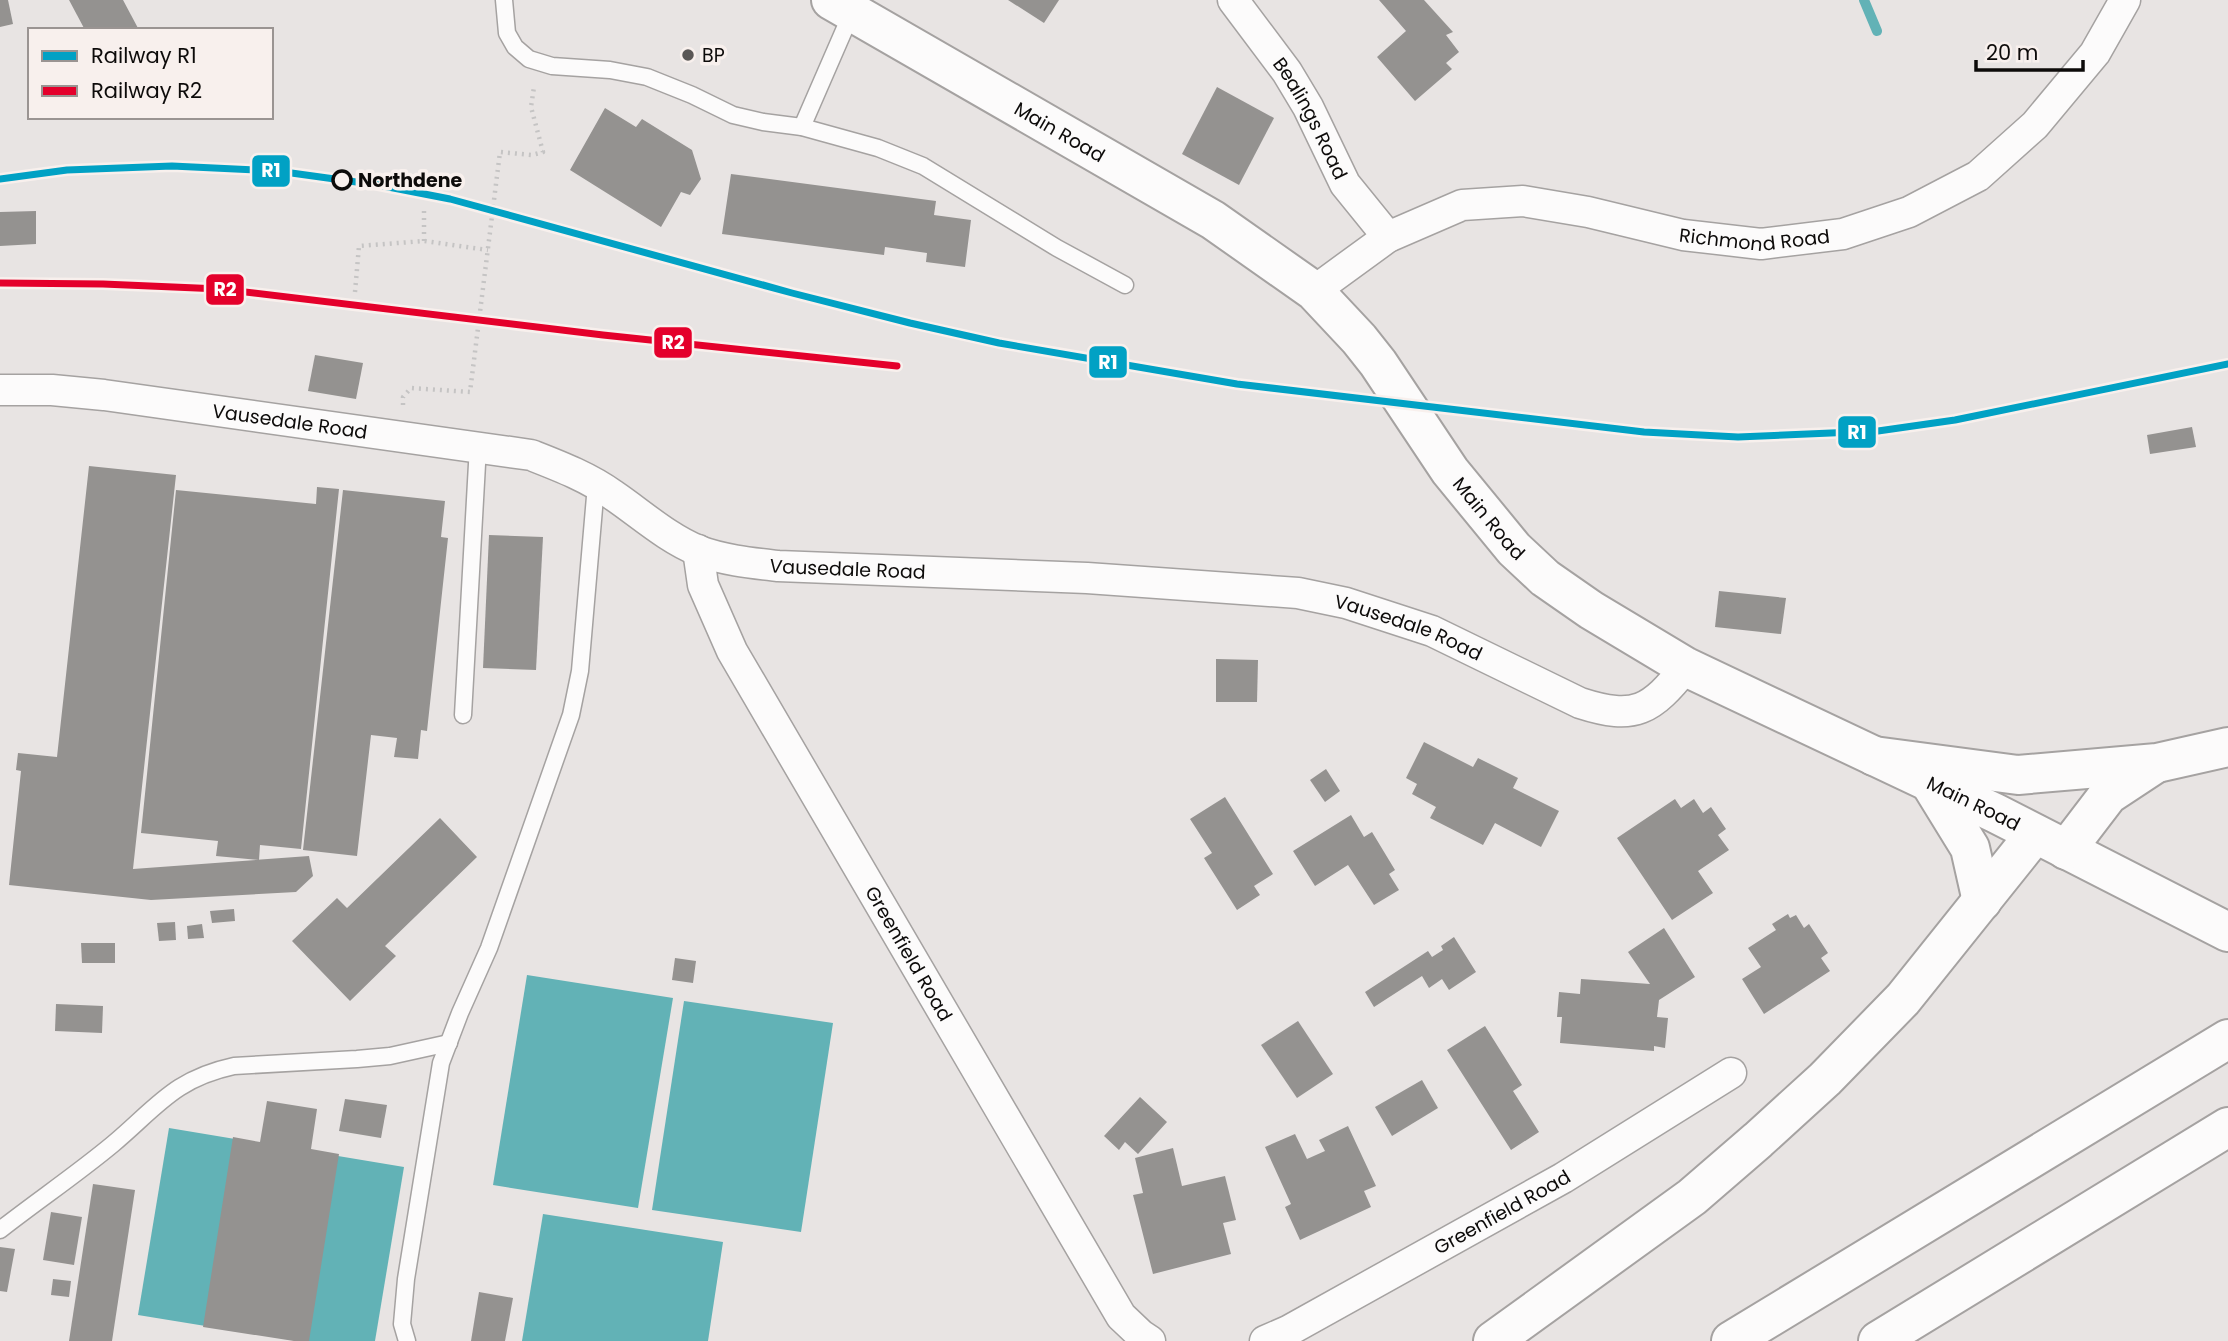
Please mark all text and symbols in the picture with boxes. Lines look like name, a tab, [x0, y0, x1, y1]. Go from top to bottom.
legend	[28, 28, 273, 119]
scale bar	[1976, 28, 2083, 72]
text: 20 m	[1986, 38, 2039, 67]
text: Railway R1	[91, 41, 197, 70]
place label: BP	[702, 42, 725, 69]
marker: BP	[680, 47, 696, 63]
street label: Bealings Road	[1266, 52, 1354, 184]
text: Railway R2	[91, 76, 202, 105]
street label: Main Road	[1009, 95, 1110, 169]
line badge: R1	[251, 154, 291, 188]
text: R1	[261, 157, 281, 184]
place label: Northdene	[358, 167, 462, 194]
marker: Northdene	[332, 170, 352, 190]
street label: Richmond Road	[1678, 222, 1831, 258]
line badge: R2	[205, 273, 245, 306]
text: R2	[213, 276, 237, 303]
line badge: R2	[653, 326, 693, 359]
text: R2	[661, 329, 685, 356]
line badge: R1	[1088, 345, 1128, 379]
text: R1	[1098, 349, 1118, 376]
street label: Vausedale Road	[211, 397, 369, 446]
line badge: R1	[1837, 415, 1877, 449]
text: R1	[1847, 419, 1867, 446]
street label: Main Road	[1446, 471, 1531, 567]
street label: Vausedale Road	[768, 552, 926, 586]
street label: Vausedale Road	[1332, 588, 1487, 667]
street label: Main Road	[1922, 770, 2025, 838]
street label: Greenfield Road	[858, 881, 959, 1026]
street label: Greenfield Road	[1429, 1164, 1576, 1261]

